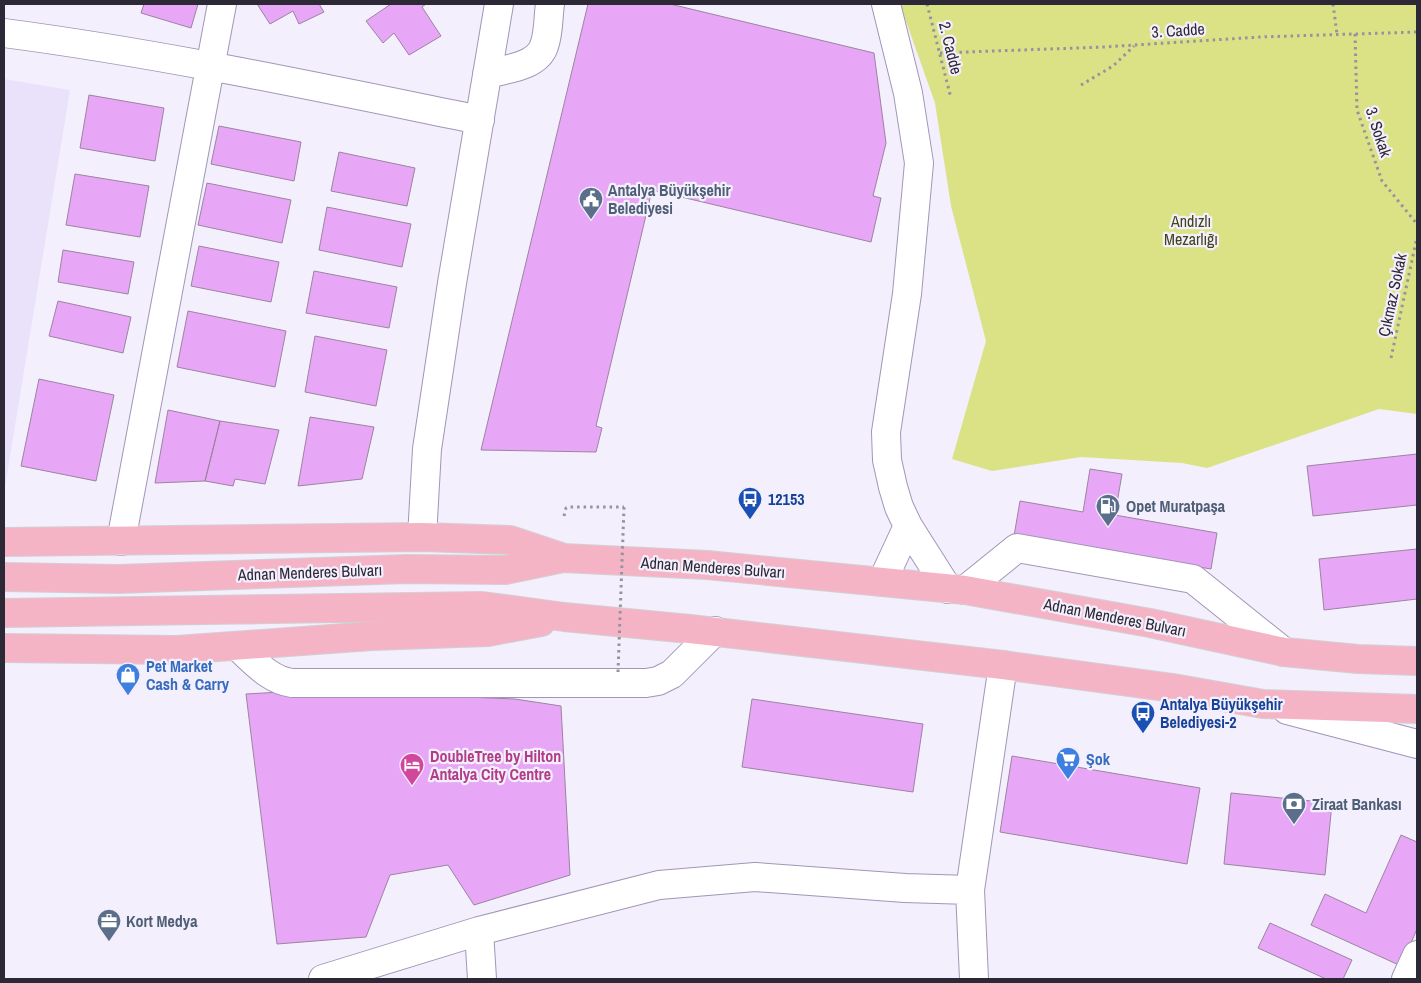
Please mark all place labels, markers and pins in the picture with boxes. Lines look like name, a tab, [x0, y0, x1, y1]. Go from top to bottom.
place label: Antalya Büyükşehir Belediyesi	[608, 179, 731, 219]
public building icon: Antalya Büyükşehir Belediyesi	[578, 186, 604, 220]
bus stop icon: 12153	[737, 486, 763, 520]
place label: 12153	[768, 488, 804, 510]
fuel station icon: Opet Muratpaşa	[1095, 493, 1121, 527]
place label: Opet Muratpaşa	[1126, 495, 1226, 517]
place label: Pet Market Cash & Carry	[146, 655, 230, 695]
shop icon: Pet Market Cash & Carry	[115, 662, 141, 696]
place label: Antalya Büyükşehir Belediyesi-2	[1160, 693, 1283, 733]
bus stop icon: Antalya Büyükşehir Belediyesi-2	[1130, 700, 1156, 734]
place label: DoubleTree by Hilton Antalya City Centre	[430, 745, 561, 785]
supermarket icon: Şok	[1055, 746, 1081, 780]
place label: Şok	[1086, 748, 1111, 770]
hotel icon: DoubleTree by Hilton Antalya City Centre	[399, 752, 425, 786]
bank icon: Ziraat Bankası	[1281, 791, 1307, 825]
place label: Ziraat Bankası	[1312, 793, 1402, 815]
office icon: Kort Medya	[96, 908, 122, 942]
place label: Kort Medya	[126, 910, 198, 932]

